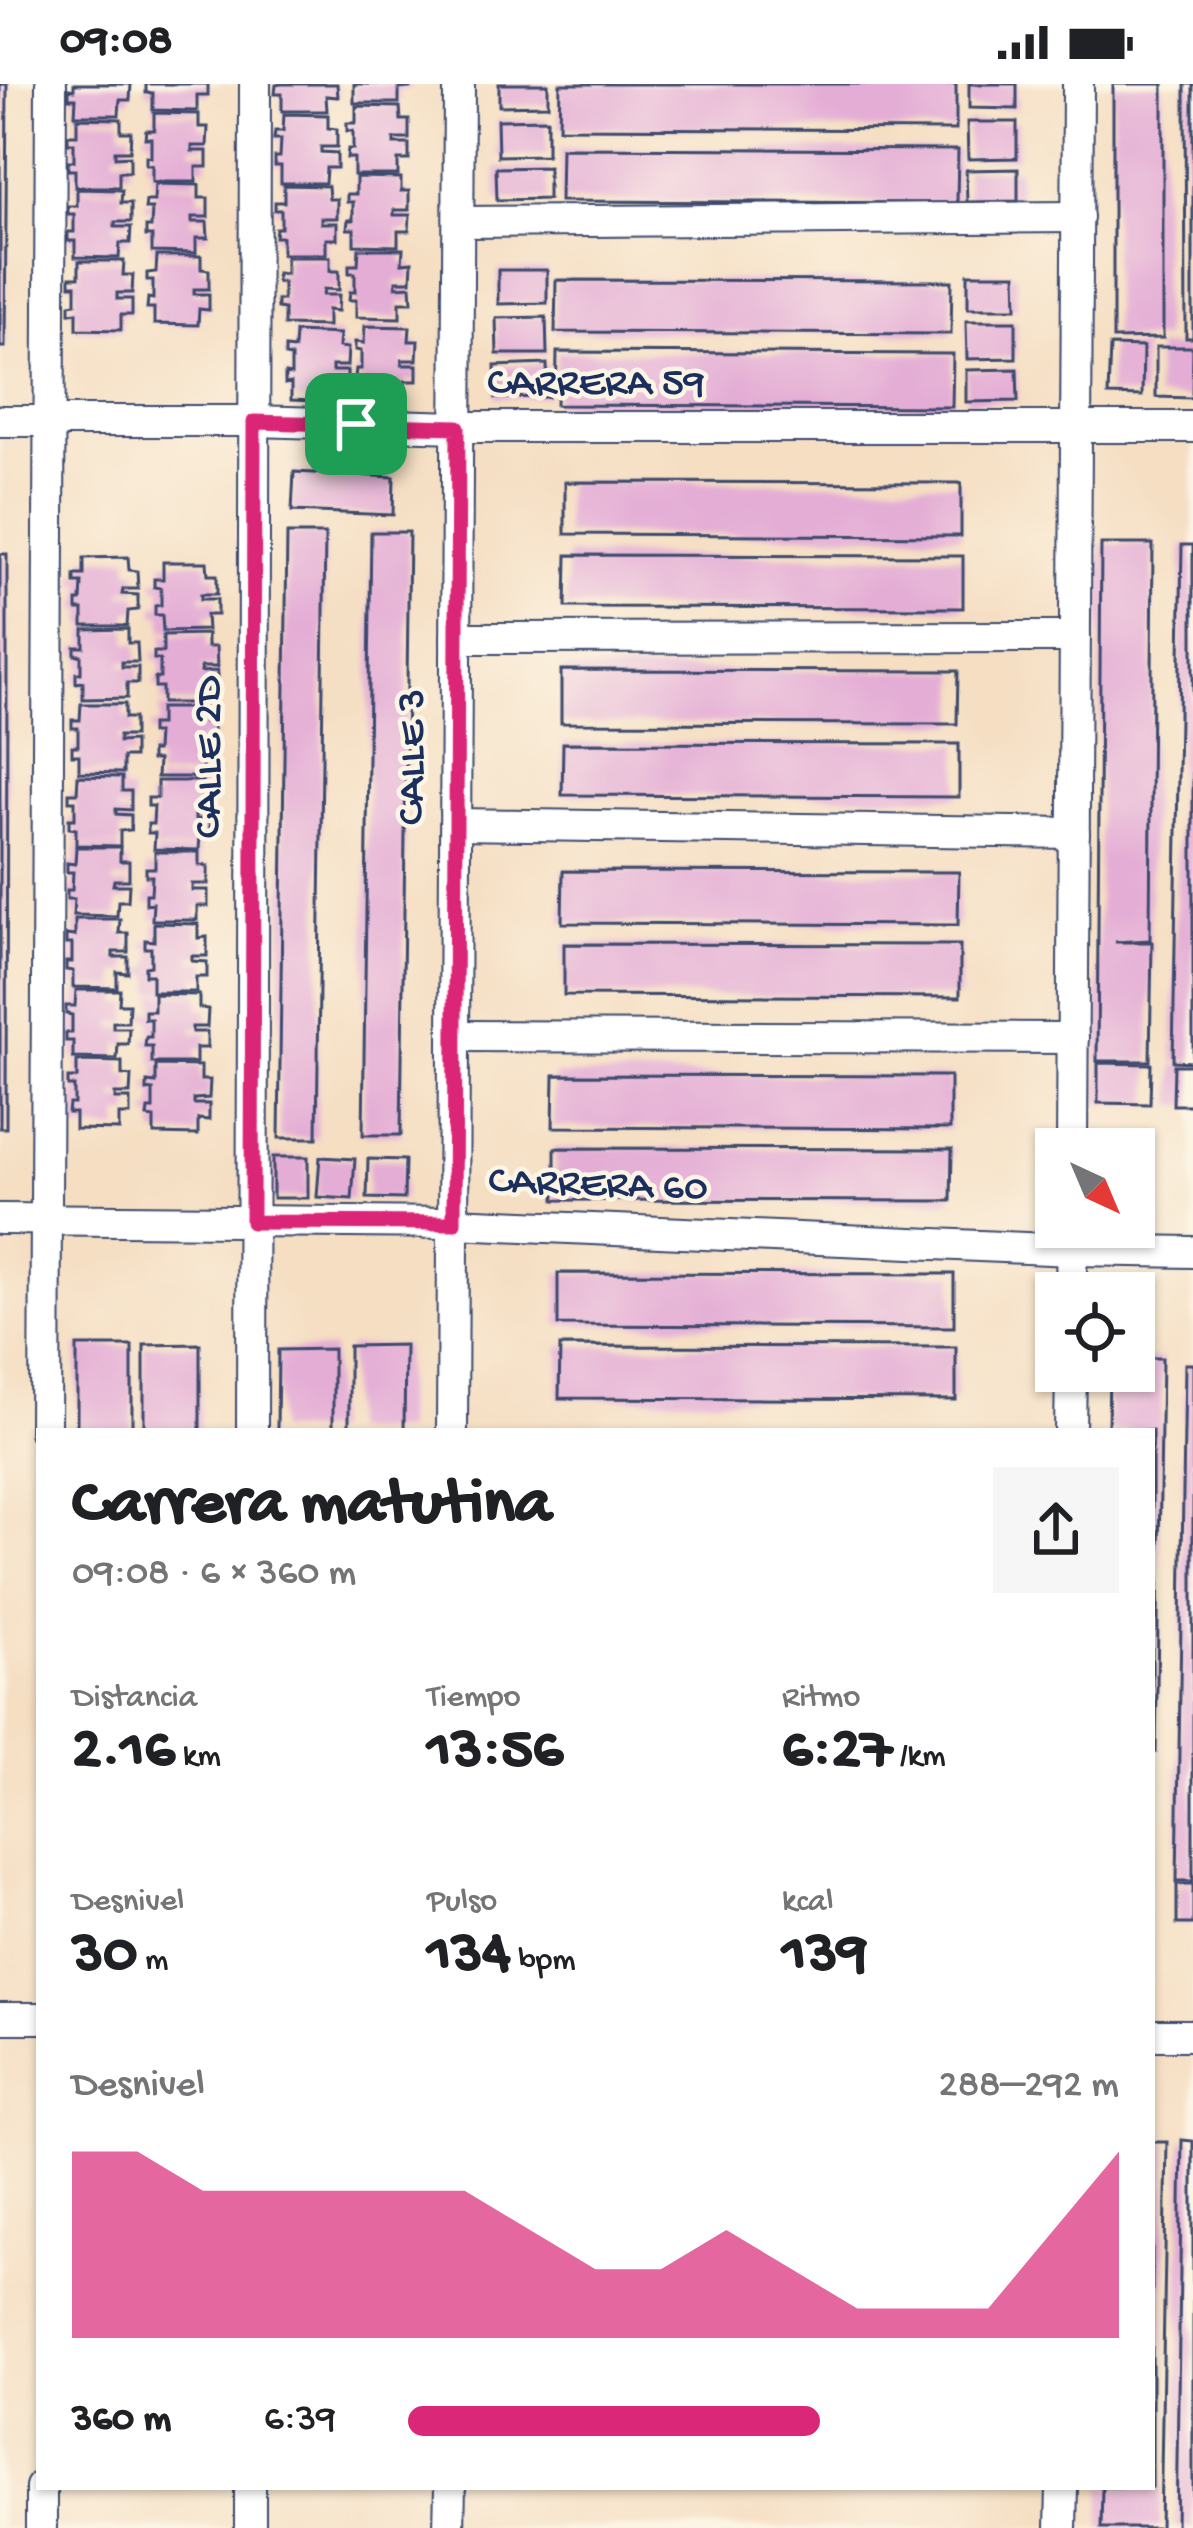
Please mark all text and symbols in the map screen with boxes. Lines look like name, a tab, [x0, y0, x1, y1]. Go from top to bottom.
text: 09:08	[60, 16, 172, 69]
street label: CARRERA 59	[487, 361, 705, 410]
pin	[305, 373, 407, 475]
icon: arrive	[323, 391, 389, 457]
street label: CALLE 2D	[187, 675, 236, 838]
street label: CALLE 3	[390, 689, 439, 825]
north arrow	[1035, 1128, 1155, 1248]
map controls	[1035, 1128, 1155, 1392]
street label: CARRERA 60	[487, 1159, 709, 1215]
button: locate	[1035, 1272, 1155, 1392]
button: share	[993, 1467, 1119, 1593]
text: Carrera matutina	[72, 1468, 552, 1546]
text: 09:08 · 6 × 360 m	[72, 1552, 356, 1598]
text: Distancia	[72, 1680, 197, 1718]
text: Tiempo	[427, 1680, 521, 1718]
text: Ritmo	[782, 1680, 860, 1718]
text: 2.16	[72, 1718, 175, 1788]
text: 13:56	[427, 1718, 563, 1788]
text: 6:27	[782, 1718, 892, 1788]
text: km	[175, 1739, 221, 1777]
text: /km	[892, 1739, 946, 1777]
text: Desnivel	[72, 1884, 184, 1922]
text: Pulso	[427, 1884, 497, 1922]
text: kcal	[782, 1884, 834, 1922]
text: 30	[72, 1922, 137, 1992]
text: 134	[427, 1922, 511, 1992]
text: 139	[782, 1922, 867, 1992]
text: m	[137, 1943, 168, 1981]
text: bpm	[511, 1943, 576, 1981]
text: Desnivel	[72, 2064, 205, 2110]
text: 288–292 m	[939, 2064, 1119, 2110]
text: 360 m	[72, 2398, 171, 2444]
text: 6:39	[264, 2398, 336, 2444]

